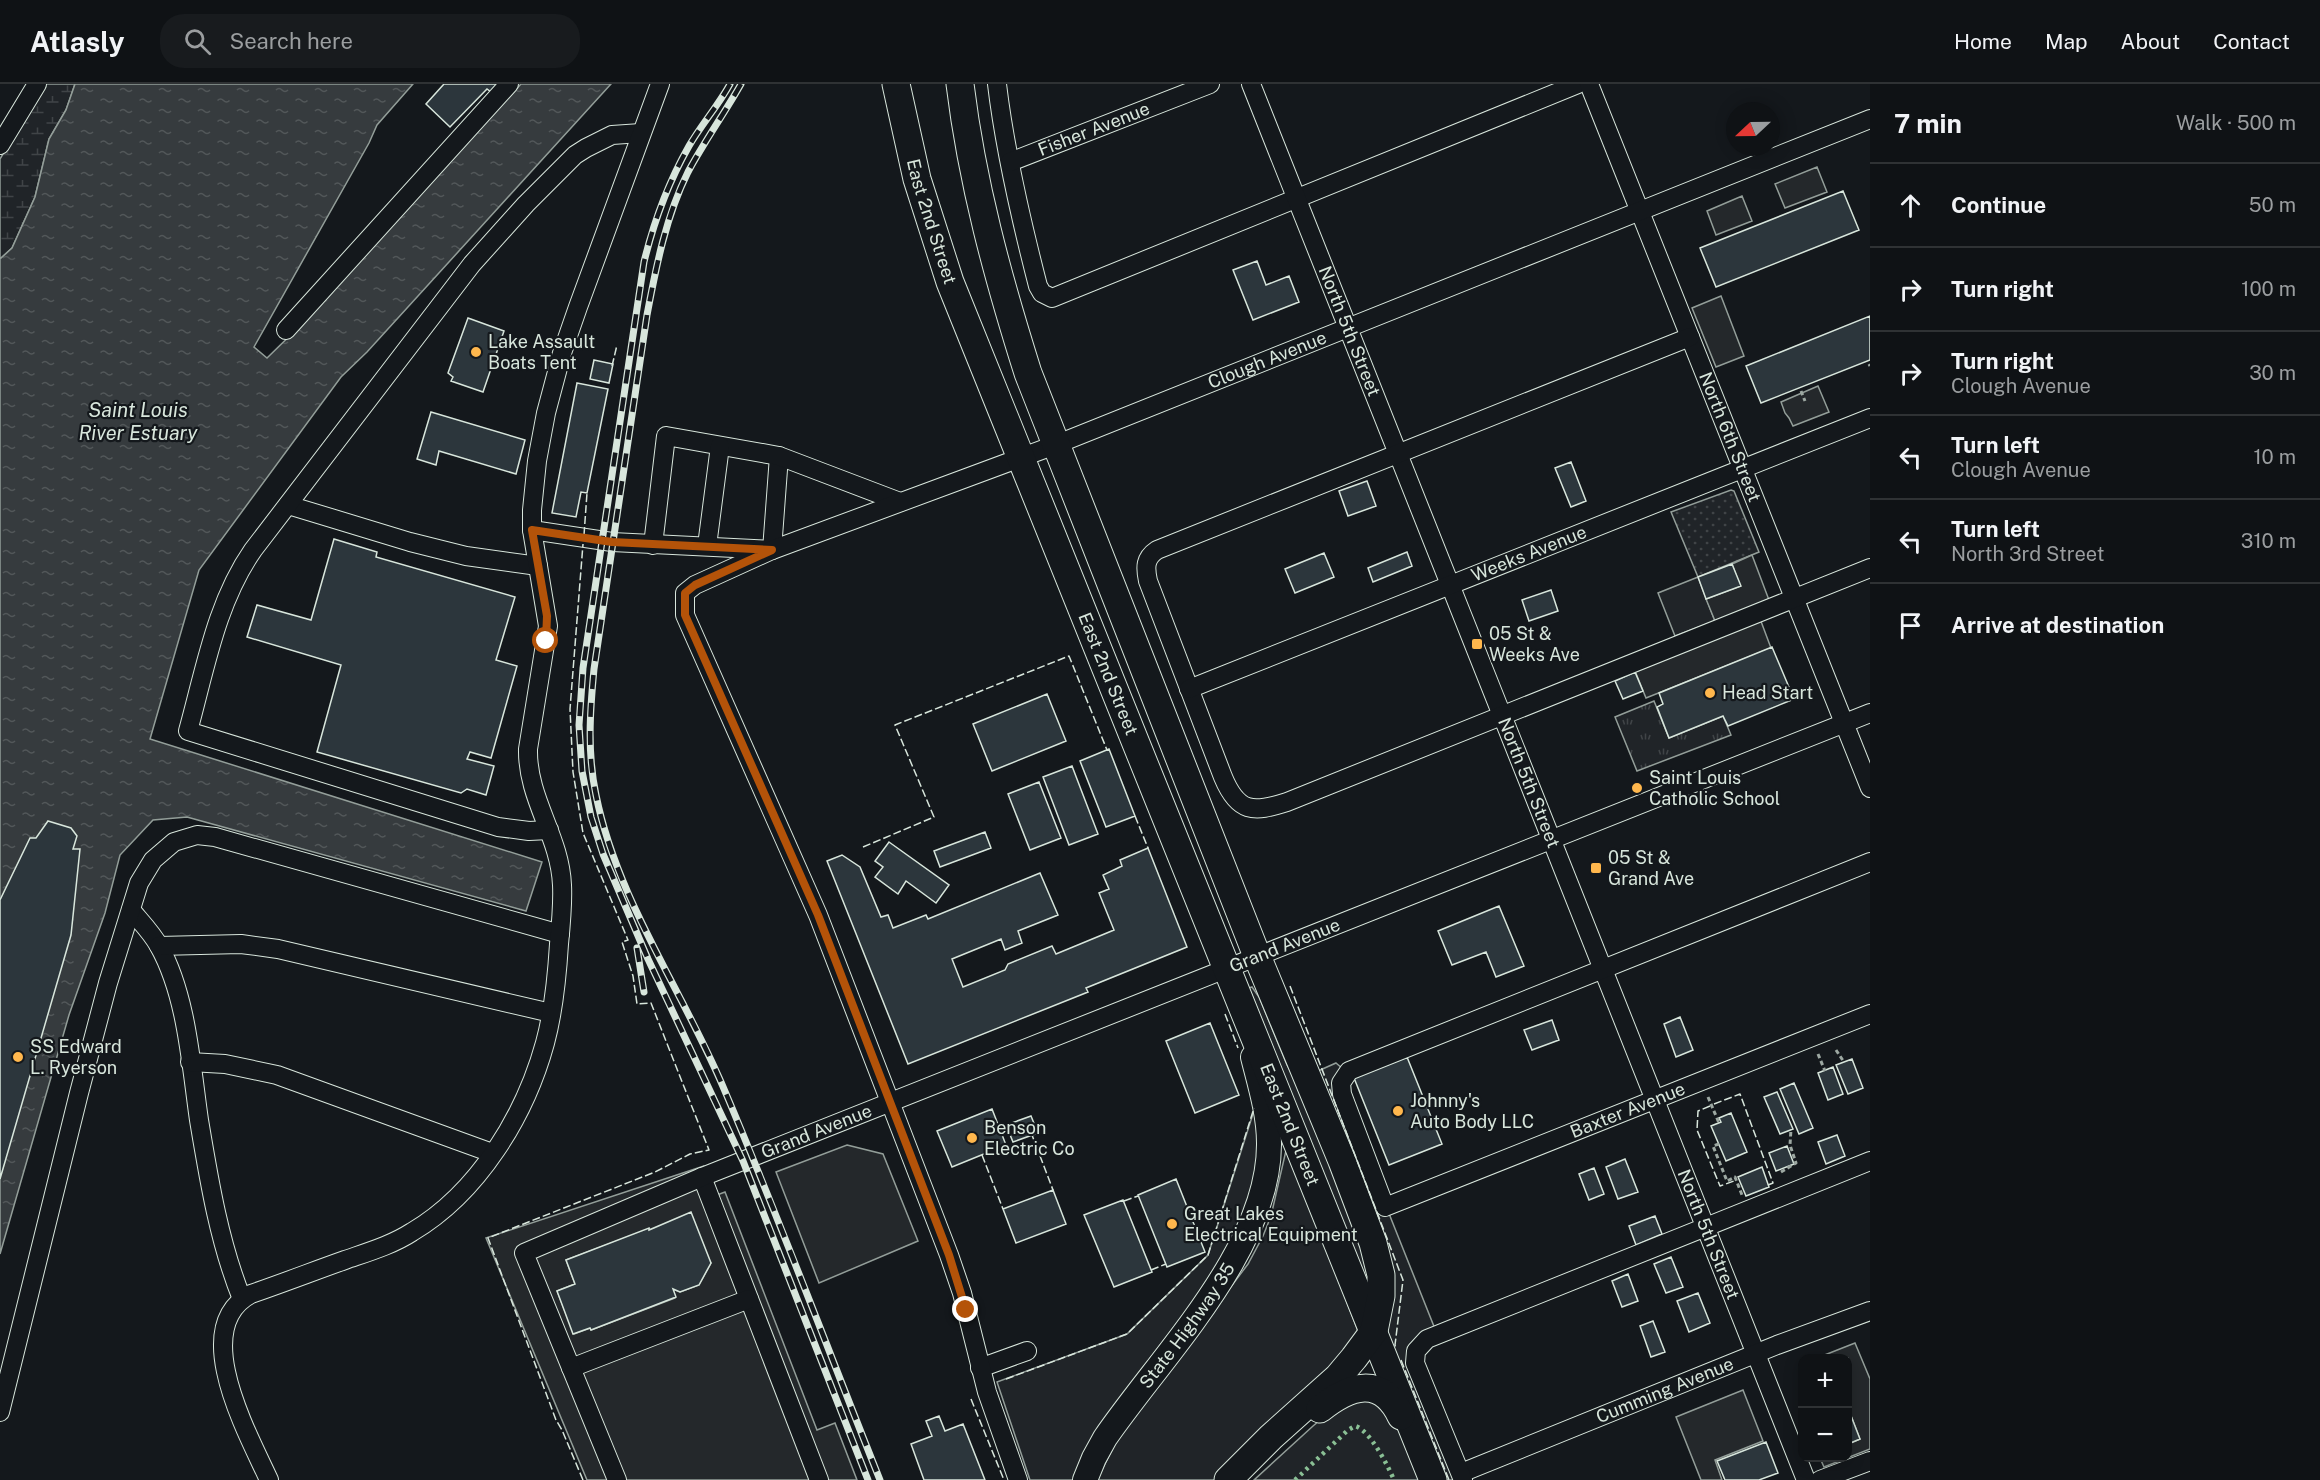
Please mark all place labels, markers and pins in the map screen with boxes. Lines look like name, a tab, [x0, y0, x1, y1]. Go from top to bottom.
place label: Lake Assault Boats Tent	[488, 331, 595, 373]
marker: Lake Assault Boats Tent	[469, 345, 483, 359]
place label: 05 St & Weeks Ave	[1489, 623, 1580, 665]
marker: 05 St & Weeks Ave	[1470, 637, 1484, 651]
place label: Head Start	[1722, 682, 1813, 703]
marker: Head Start	[1703, 686, 1717, 700]
place label: Saint Louis Catholic School	[1649, 767, 1780, 809]
marker: Saint Louis Catholic School	[1630, 781, 1644, 795]
place label: 05 St & Grand Ave	[1608, 847, 1694, 889]
marker: 05 St & Grand Ave	[1589, 861, 1603, 875]
place label: SS Edward L. Ryerson	[30, 1036, 122, 1078]
marker: SS Edward L. Ryerson	[11, 1050, 25, 1064]
place label: Johnny's Auto Body LLC	[1410, 1090, 1534, 1132]
marker: Johnny's Auto Body LLC	[1391, 1104, 1405, 1118]
place label: Benson Electric Co	[984, 1117, 1075, 1159]
marker: Benson Electric Co	[965, 1131, 979, 1145]
place label: Great Lakes Electrical Equipment	[1184, 1203, 1358, 1245]
marker: Great Lakes Electrical Equipment	[1165, 1217, 1179, 1231]

